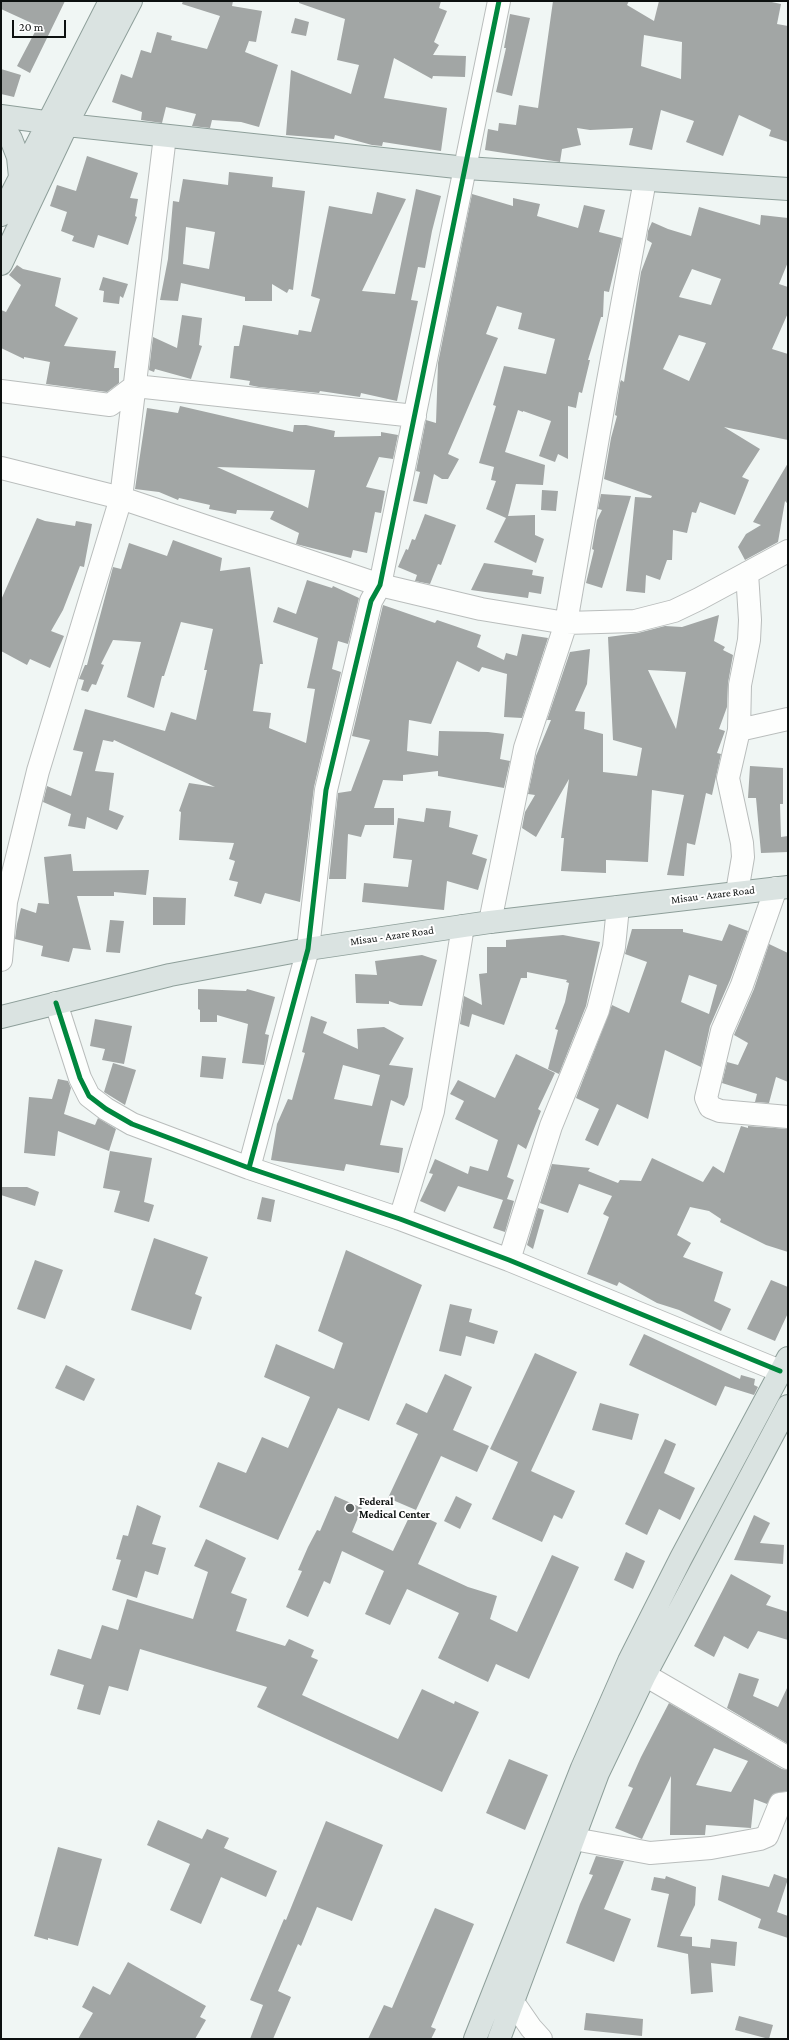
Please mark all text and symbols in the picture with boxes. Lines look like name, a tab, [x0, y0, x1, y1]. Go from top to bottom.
scale bar	[14, 12, 68, 38]
text: 20 m	[19, 20, 43, 34]
street label: Misau - Azare Road	[670, 883, 756, 907]
street label: Misau - Azare Road	[349, 924, 435, 948]
place label: Federal Medical Center	[359, 1495, 430, 1521]
marker: Federal Medical Center	[344, 1502, 356, 1514]

